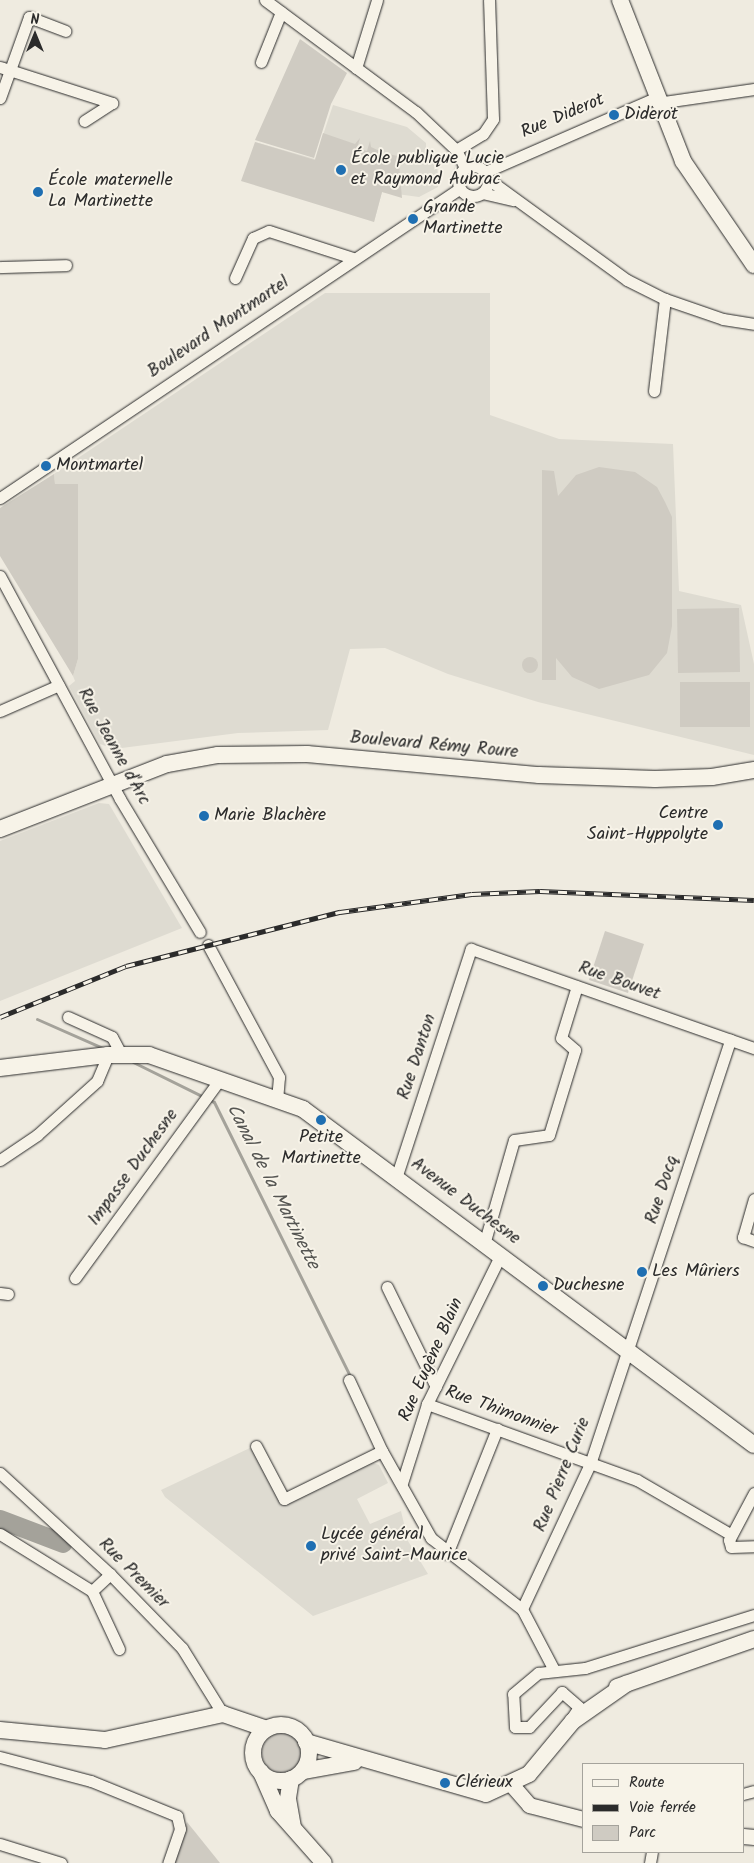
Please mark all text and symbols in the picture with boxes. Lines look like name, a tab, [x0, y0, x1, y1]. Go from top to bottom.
text: N	[31, 9, 39, 31]
north arrow	[10, 10, 60, 60]
street label: Rue Diderot	[518, 90, 608, 144]
place label: Diderot	[624, 104, 678, 126]
marker: Diderot	[608, 109, 620, 121]
place label: École publique Lucie et Raymond Aubrac	[351, 149, 504, 192]
marker: École publique Lucie et Raymond Aubrac	[335, 164, 347, 176]
place label: École maternelle La Martinette	[48, 171, 173, 213]
marker: École maternelle La Martinette	[32, 186, 44, 198]
place label: Grande Martinette	[423, 198, 503, 240]
marker: Grande Martinette	[407, 213, 419, 225]
street label: Boulevard Montmartel	[144, 273, 294, 383]
place label: Montmartel	[56, 455, 143, 477]
marker: Montmartel	[40, 460, 52, 472]
street label: Rue Jeanne d'Arc	[72, 685, 154, 809]
street label: Boulevard Rémy Roure	[349, 728, 519, 764]
place label: Centre Saint-Hyppolyte	[587, 804, 708, 846]
place label: Marie Blachère	[214, 805, 326, 827]
marker: Marie Blachère	[198, 810, 210, 822]
marker: Centre Saint-Hyppolyte	[712, 819, 724, 831]
street label: Rue Bouvet	[575, 958, 663, 1006]
street label: Rue Danton	[394, 1011, 442, 1103]
water label: Canal de la Martinette	[220, 1101, 324, 1273]
street label: Impasse Duchesne	[84, 1105, 184, 1231]
marker: Petite Martinette	[315, 1114, 327, 1126]
place label: Petite Martinette	[281, 1128, 361, 1170]
street label: Rue Docq	[642, 1153, 684, 1227]
street label: Avenue Duchesne	[406, 1154, 524, 1250]
place label: Les Mûriers	[652, 1261, 740, 1283]
marker: Les Mûriers	[636, 1266, 648, 1278]
place label: Duchesne	[553, 1275, 624, 1297]
marker: Duchesne	[537, 1280, 549, 1292]
street label: Rue Eugène Blain	[395, 1295, 469, 1425]
street label: Rue Thimonnier	[442, 1382, 560, 1442]
street label: Rue Pierre Curie	[530, 1415, 596, 1535]
place label: Lycée général privé Saint-Maurice	[321, 1525, 467, 1568]
street label: Rue Premier	[93, 1534, 173, 1614]
marker: Lycée général privé Saint-Maurice	[305, 1540, 317, 1552]
legend	[582, 1763, 744, 1853]
text: Route	[629, 1771, 664, 1795]
place label: Clérieux	[455, 1772, 513, 1794]
marker: Clérieux	[439, 1777, 451, 1789]
text: Voie ferrée	[629, 1796, 696, 1820]
text: Parc	[629, 1821, 656, 1845]

